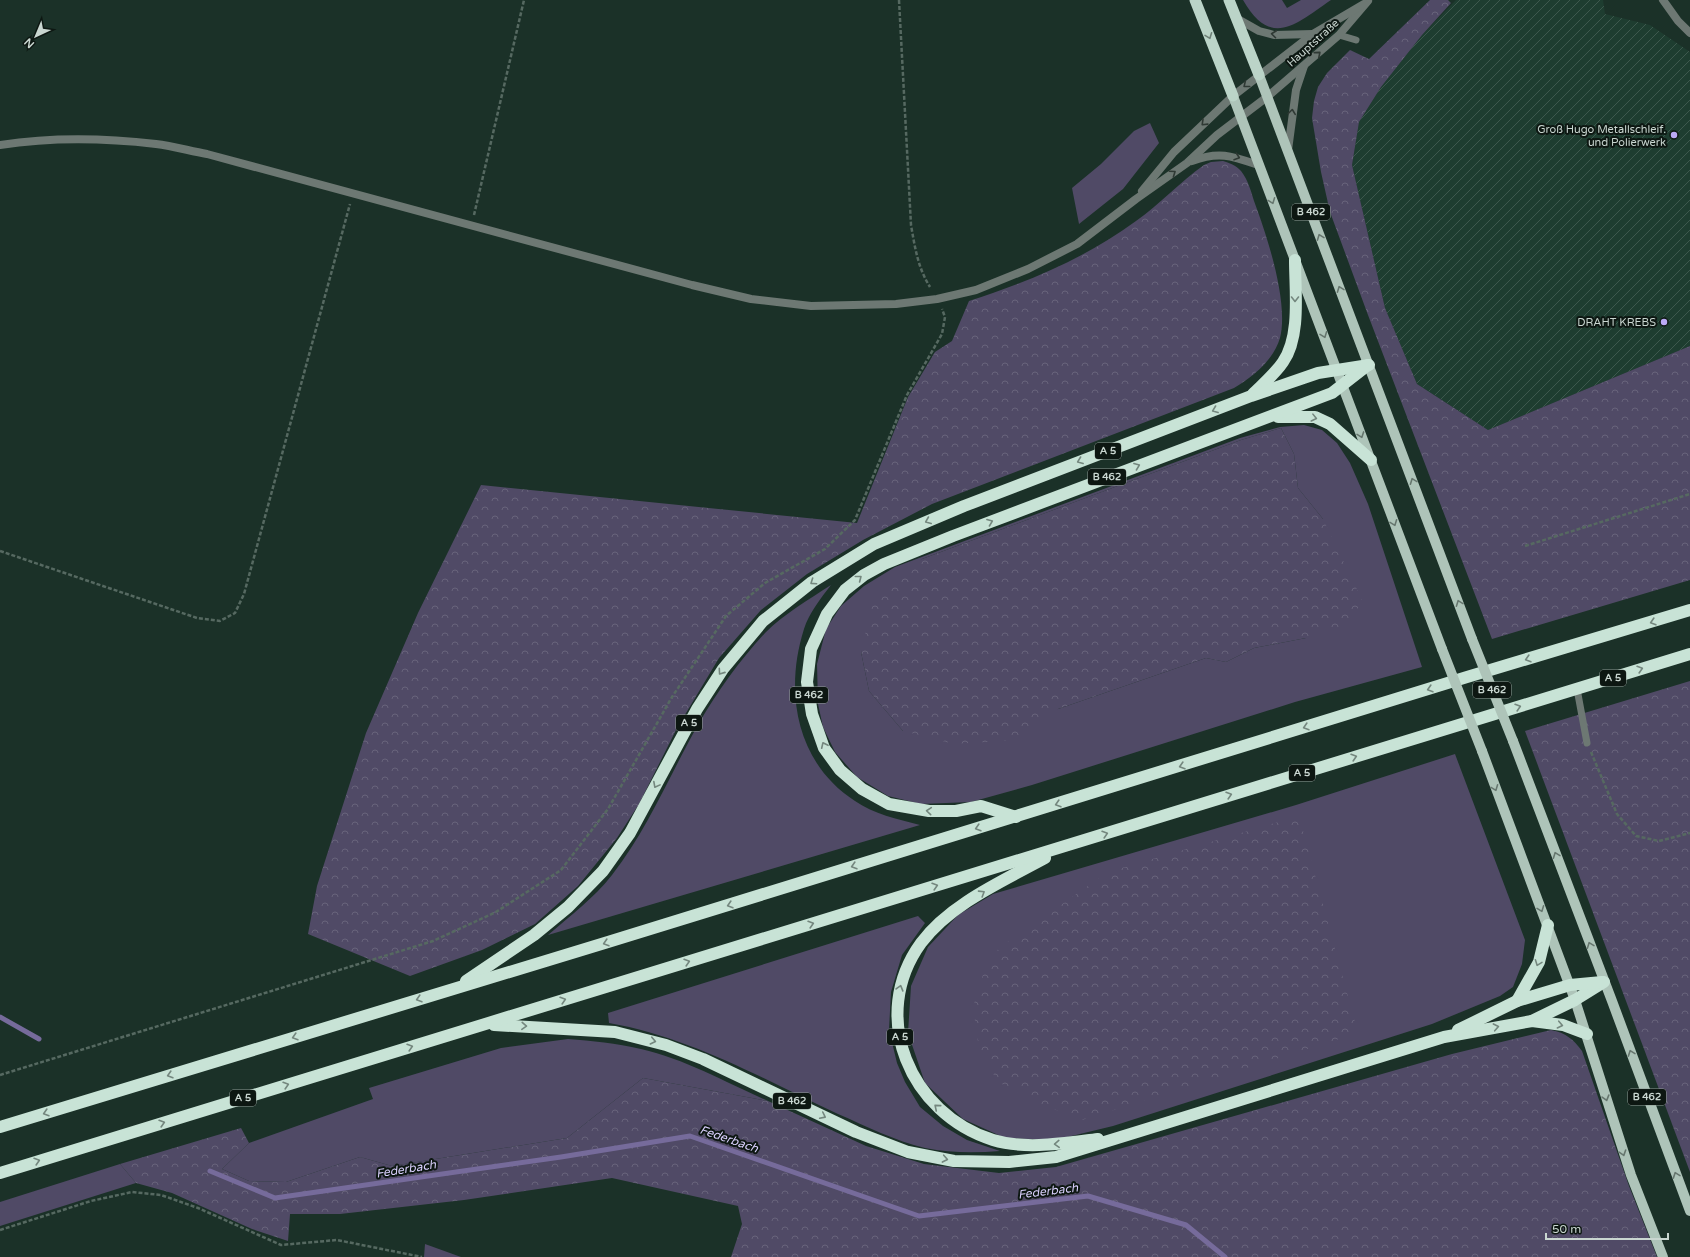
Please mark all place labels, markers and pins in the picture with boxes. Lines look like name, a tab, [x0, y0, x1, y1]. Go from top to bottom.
place label: Groß Hugo Metallschleif. und Polierwerk	[1537, 123, 1666, 149]
marker: Groß Hugo Metallschleif. und Polierwerk	[1669, 130, 1679, 140]
place label: DRAHT KREBS	[1577, 316, 1656, 329]
marker: DRAHT KREBS	[1659, 317, 1669, 327]

